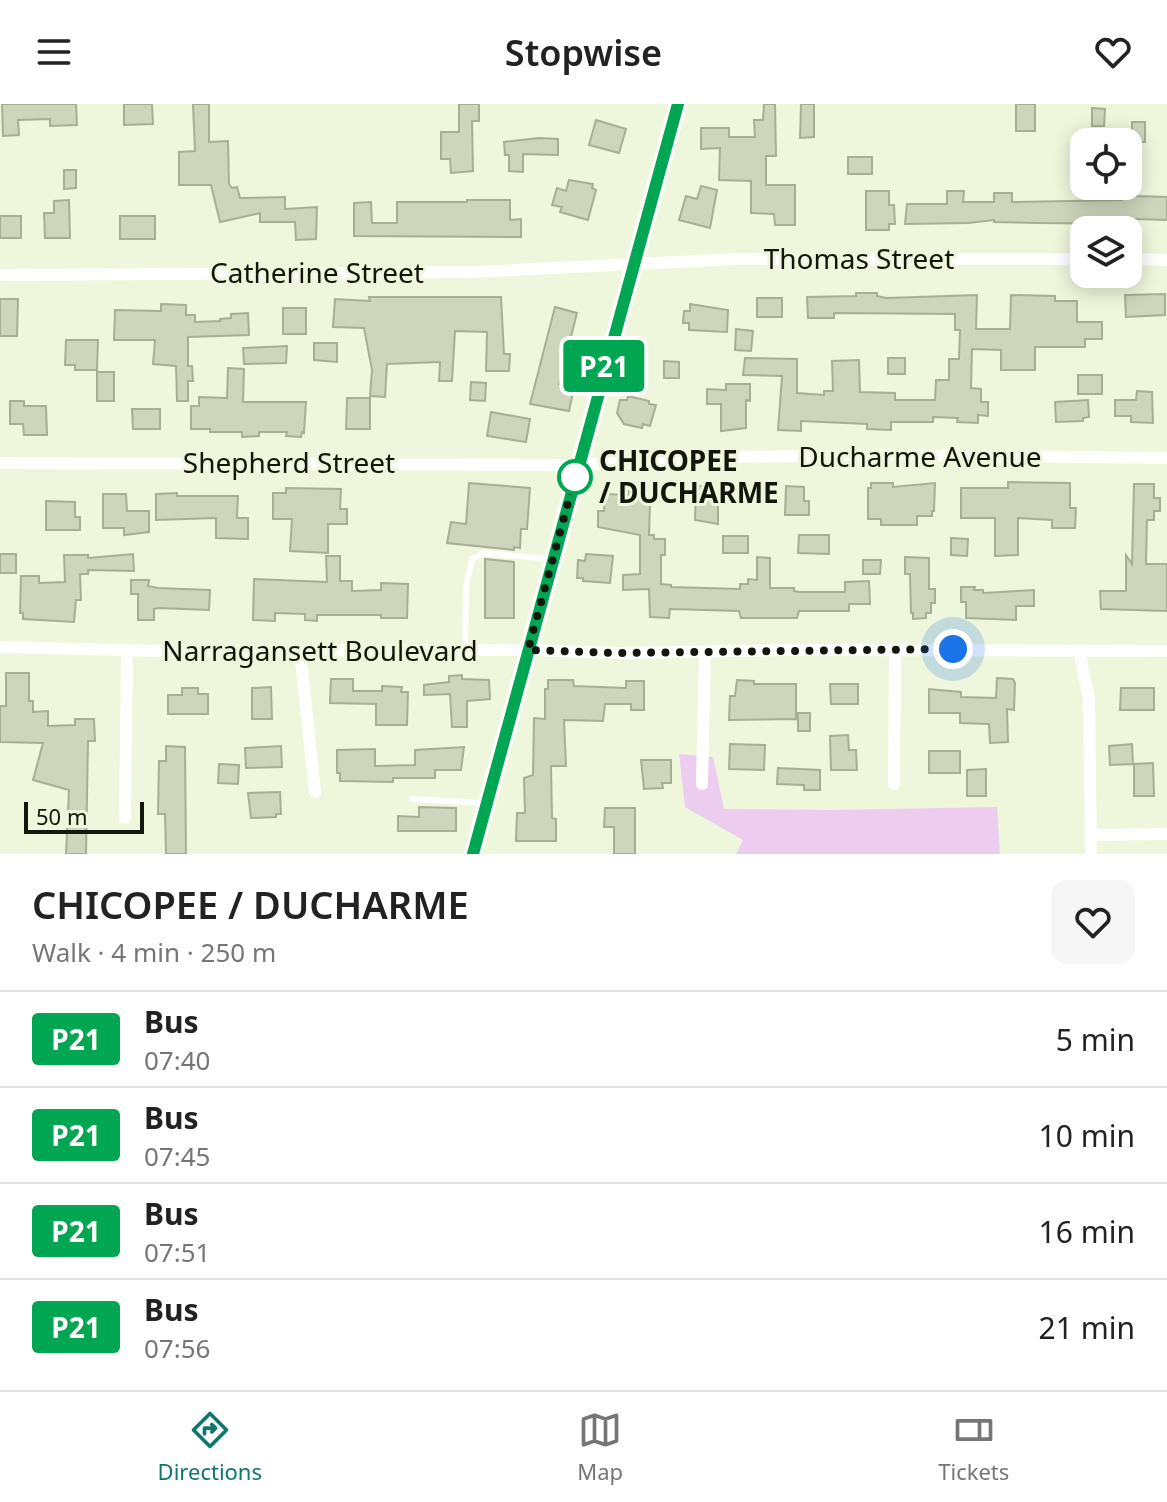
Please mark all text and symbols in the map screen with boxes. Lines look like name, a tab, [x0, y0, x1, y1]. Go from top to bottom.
text: Stopwise	[505, 28, 662, 77]
icon: menu	[32, 30, 76, 74]
icon: heart	[1091, 30, 1135, 74]
map controls	[1070, 128, 1142, 288]
button: locate	[1070, 128, 1142, 200]
button: layers	[1070, 216, 1142, 288]
street label: Thomas Street	[764, 239, 954, 277]
street label: Catherine Street	[210, 253, 424, 291]
line badge: P21	[558, 340, 650, 392]
text: P21	[579, 347, 629, 385]
street label: Ducharme Avenue	[798, 437, 1042, 475]
place label: CHICOPEE / DUCHARME	[599, 441, 779, 511]
street label: Shepherd Street	[183, 443, 395, 481]
marker: CHICOPEE / DUCHARME	[558, 460, 592, 494]
your location	[933, 629, 973, 669]
street label: Narragansett Boulevard	[162, 631, 478, 669]
scale bar	[24, 798, 144, 834]
text: 50 m	[36, 801, 87, 831]
text: CHICOPEE / DUCHARME	[32, 878, 469, 930]
button: heart	[1051, 880, 1135, 964]
text: Walk · 4 min · 250 m	[32, 934, 276, 970]
text: Bus	[144, 1001, 199, 1042]
text: 5 min	[1056, 1019, 1135, 1060]
text: P21	[51, 1020, 101, 1058]
text: 07:40	[144, 1042, 210, 1078]
text: Bus	[144, 1097, 199, 1138]
text: 10 min	[1039, 1115, 1135, 1156]
text: P21	[51, 1116, 101, 1154]
text: 07:45	[144, 1138, 210, 1174]
text: Bus	[144, 1193, 199, 1234]
text: 16 min	[1039, 1211, 1135, 1252]
text: P21	[51, 1212, 101, 1250]
text: 07:51	[144, 1234, 210, 1270]
text: Bus	[144, 1289, 199, 1330]
text: 21 min	[1039, 1307, 1135, 1348]
text: P21	[51, 1308, 101, 1346]
text: 07:56	[144, 1330, 210, 1366]
tab: Directions	[158, 1408, 262, 1486]
tab: Map	[577, 1408, 623, 1486]
tab: Tickets	[938, 1408, 1009, 1486]

